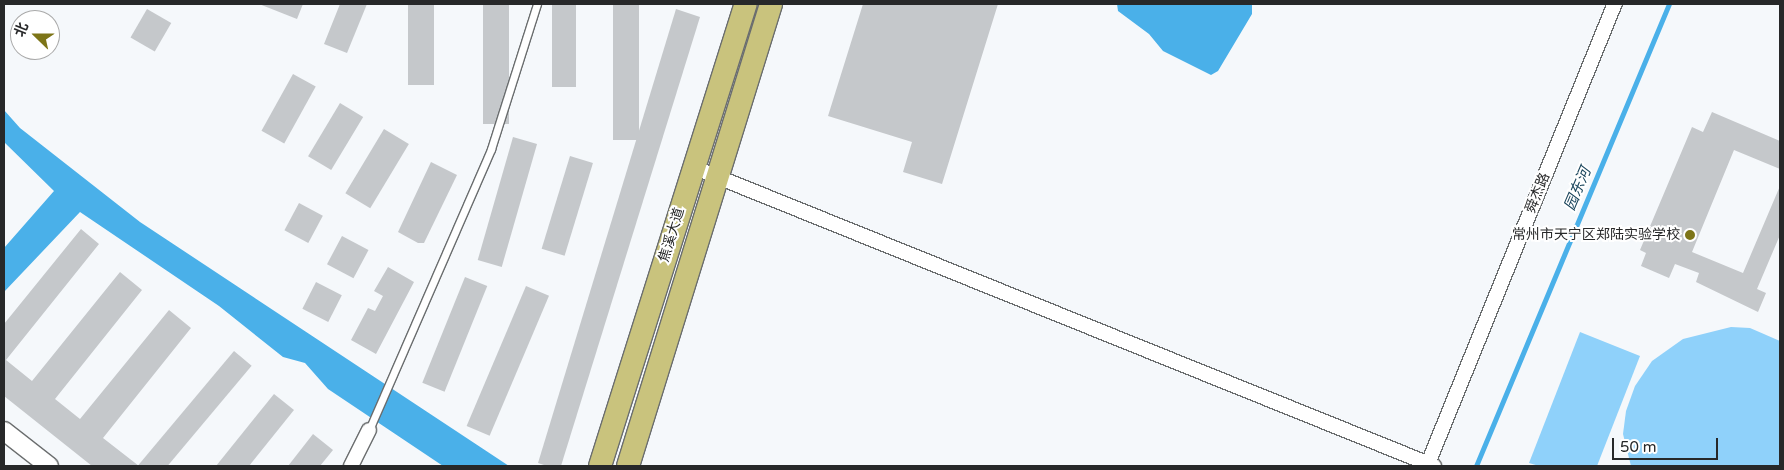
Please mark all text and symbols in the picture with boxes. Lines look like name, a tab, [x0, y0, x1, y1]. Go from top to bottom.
north arrow	[10, 10, 60, 60]
text: 北	[11, 20, 32, 39]
water label: 园东河	[1561, 165, 1595, 213]
street label: 舜杰路	[1522, 170, 1554, 216]
street label: 焦溪大道	[656, 206, 688, 264]
place label: 常州市天宁区郑陆实验学校	[1512, 227, 1680, 243]
marker: 常州市天宁区郑陆实验学校	[1684, 229, 1696, 241]
scale bar	[1614, 428, 1720, 460]
text: 50 m	[1620, 438, 1657, 456]

